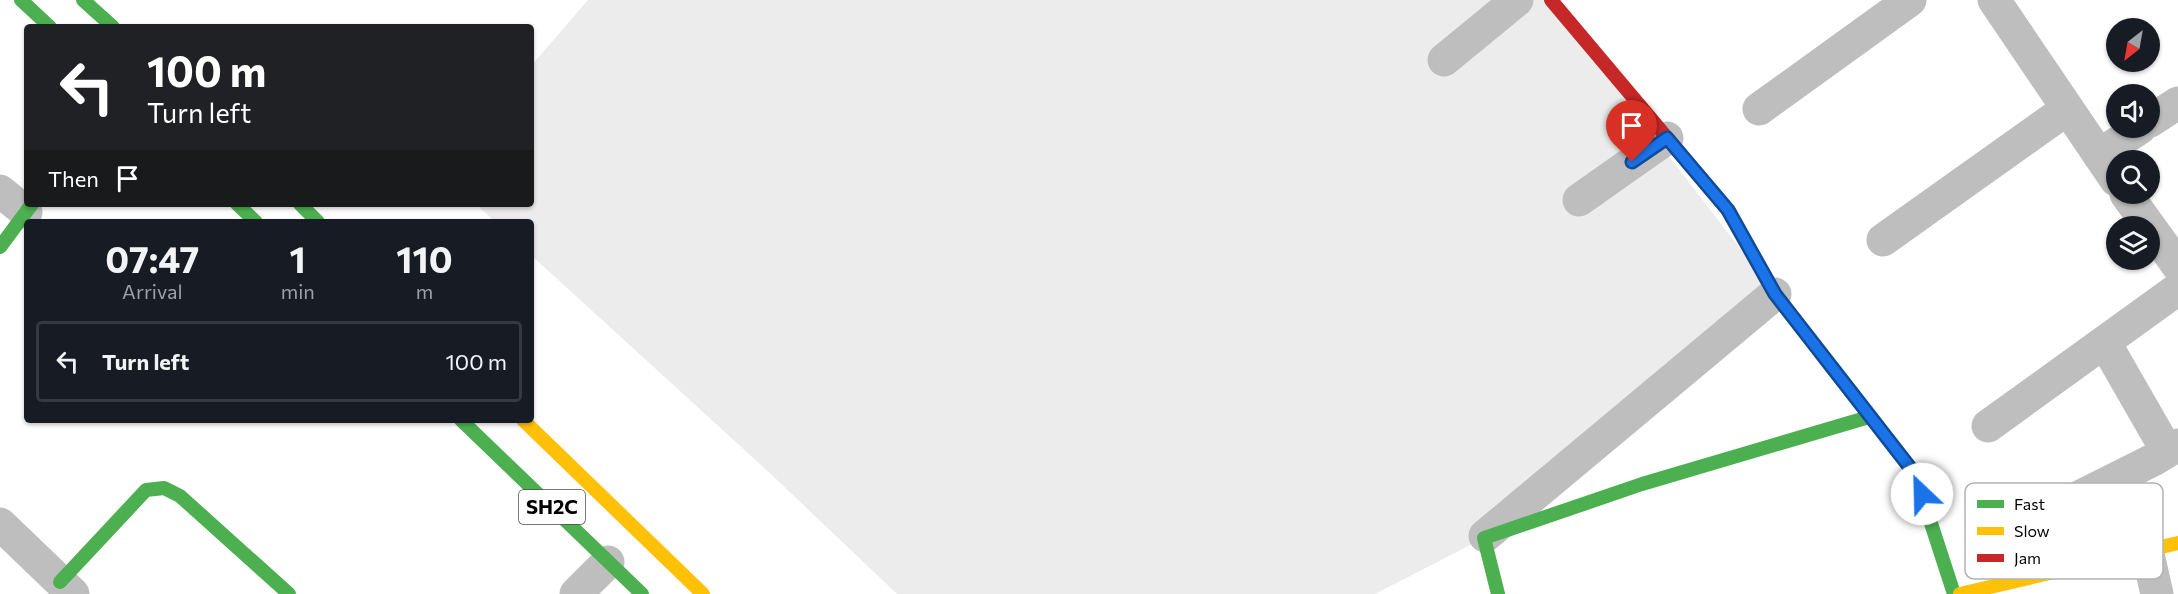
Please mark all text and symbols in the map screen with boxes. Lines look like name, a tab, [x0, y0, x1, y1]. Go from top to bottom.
north arrow	[2106, 18, 2160, 72]
map controls	[2106, 18, 2160, 270]
text: 100 m	[147, 44, 267, 96]
icon: left	[48, 48, 126, 126]
button: sound	[2106, 84, 2160, 138]
text: Turn left	[147, 96, 251, 129]
pin	[1606, 100, 1657, 162]
icon: arrive	[1615, 109, 1648, 142]
button: search	[2106, 150, 2160, 204]
icon: arrive	[111, 162, 144, 195]
text: Then	[48, 165, 99, 192]
button: layers	[2106, 216, 2160, 270]
text: 07:47	[105, 236, 199, 280]
text: 1	[290, 236, 306, 280]
text: 110	[396, 236, 453, 280]
text: Arrival	[122, 279, 183, 303]
text: min	[281, 279, 315, 303]
text: m	[416, 279, 433, 303]
icon: left	[51, 345, 84, 378]
text: Turn left	[102, 348, 189, 375]
text: 100 m	[445, 348, 507, 375]
position arrow	[1890, 462, 1954, 526]
legend	[1965, 483, 2163, 579]
road number: SH2C	[519, 490, 585, 524]
text: Fast	[2014, 494, 2045, 513]
text: Slow	[2014, 521, 2050, 540]
text: Jam	[2014, 548, 2041, 567]

